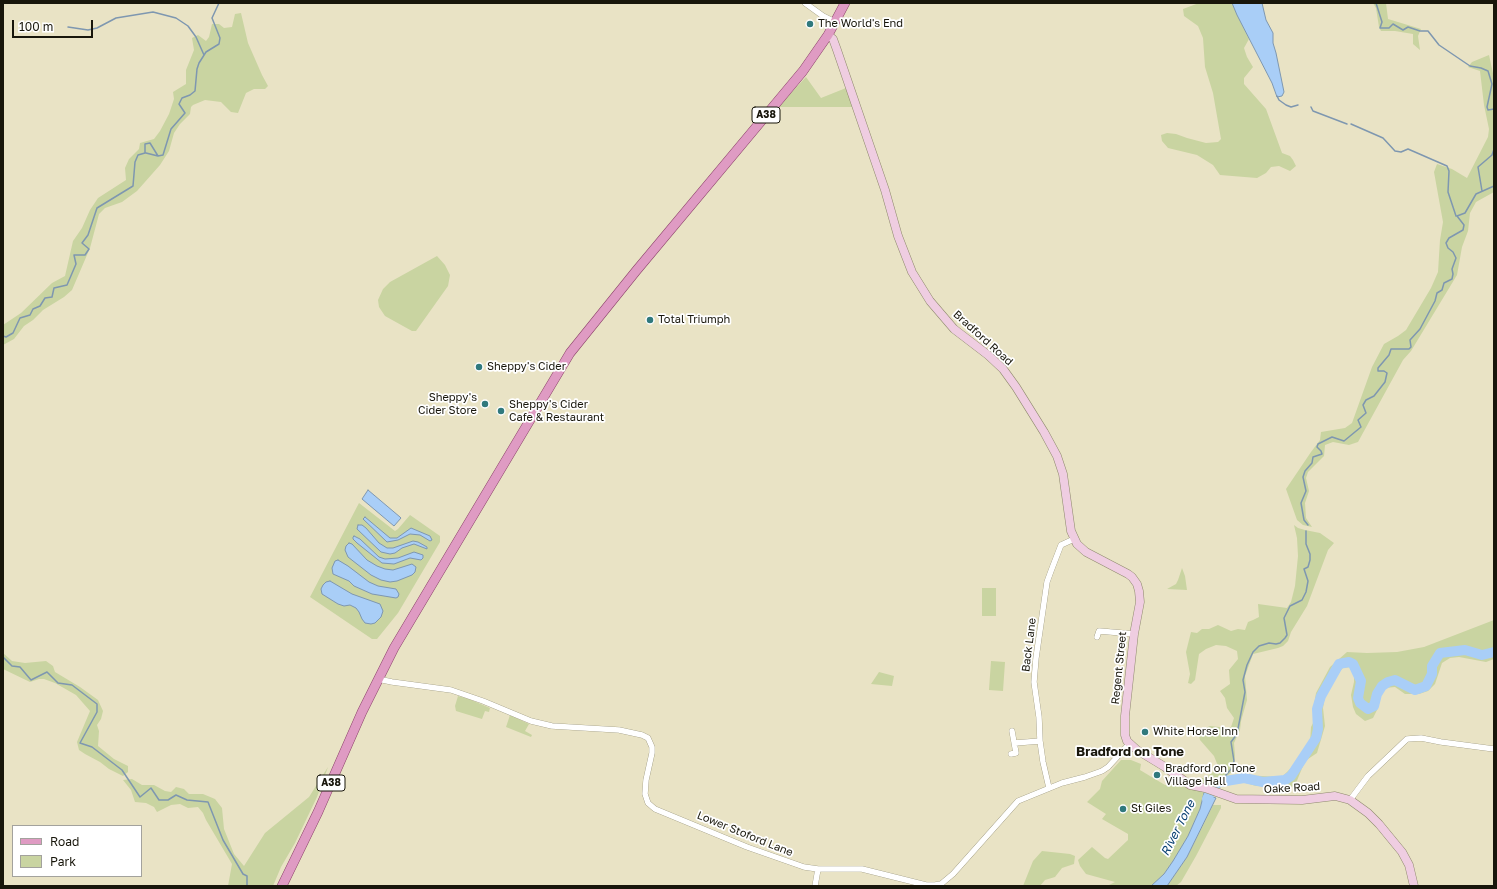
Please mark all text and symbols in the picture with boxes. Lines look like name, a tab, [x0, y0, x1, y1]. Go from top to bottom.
scale bar	[14, 12, 95, 38]
place label: The World's End	[818, 17, 903, 31]
text: 100 m	[19, 19, 53, 34]
marker: The World's End	[805, 19, 815, 29]
road number: A38	[752, 107, 780, 123]
street label: Bradford Road	[950, 308, 1016, 368]
place label: Total Triumph	[658, 313, 730, 327]
marker: Total Triumph	[645, 315, 655, 325]
place label: Sheppy's Cider	[487, 360, 566, 374]
marker: Sheppy's Cider	[474, 362, 484, 372]
place label: Sheppy's Cider Store	[418, 391, 477, 417]
place label: Sheppy's Cider Cafe & Restaurant	[509, 398, 604, 424]
marker: Sheppy's Cider Store	[480, 399, 490, 409]
marker: Sheppy's Cider Cafe & Restaurant	[496, 406, 506, 416]
street label: Back Lane	[1019, 617, 1039, 673]
street label: Regent Street	[1109, 631, 1129, 705]
place label: White Horse Inn	[1153, 725, 1238, 739]
marker: White Horse Inn	[1140, 727, 1150, 737]
district label: Bradford on Tone	[1076, 744, 1184, 760]
place label: Bradford on Tone Village Hall	[1165, 762, 1255, 788]
marker: Bradford on Tone Village Hall	[1152, 770, 1162, 780]
road number: A38	[317, 775, 345, 791]
street label: Oake Road	[1263, 780, 1321, 796]
water label: River Tone	[1158, 798, 1198, 858]
place label: St Giles	[1131, 802, 1171, 816]
marker: St Giles	[1118, 804, 1128, 814]
street label: Lower Stoford Lane	[695, 809, 795, 859]
legend	[12, 825, 142, 877]
text: Road	[50, 834, 79, 849]
text: Park	[50, 854, 76, 869]

